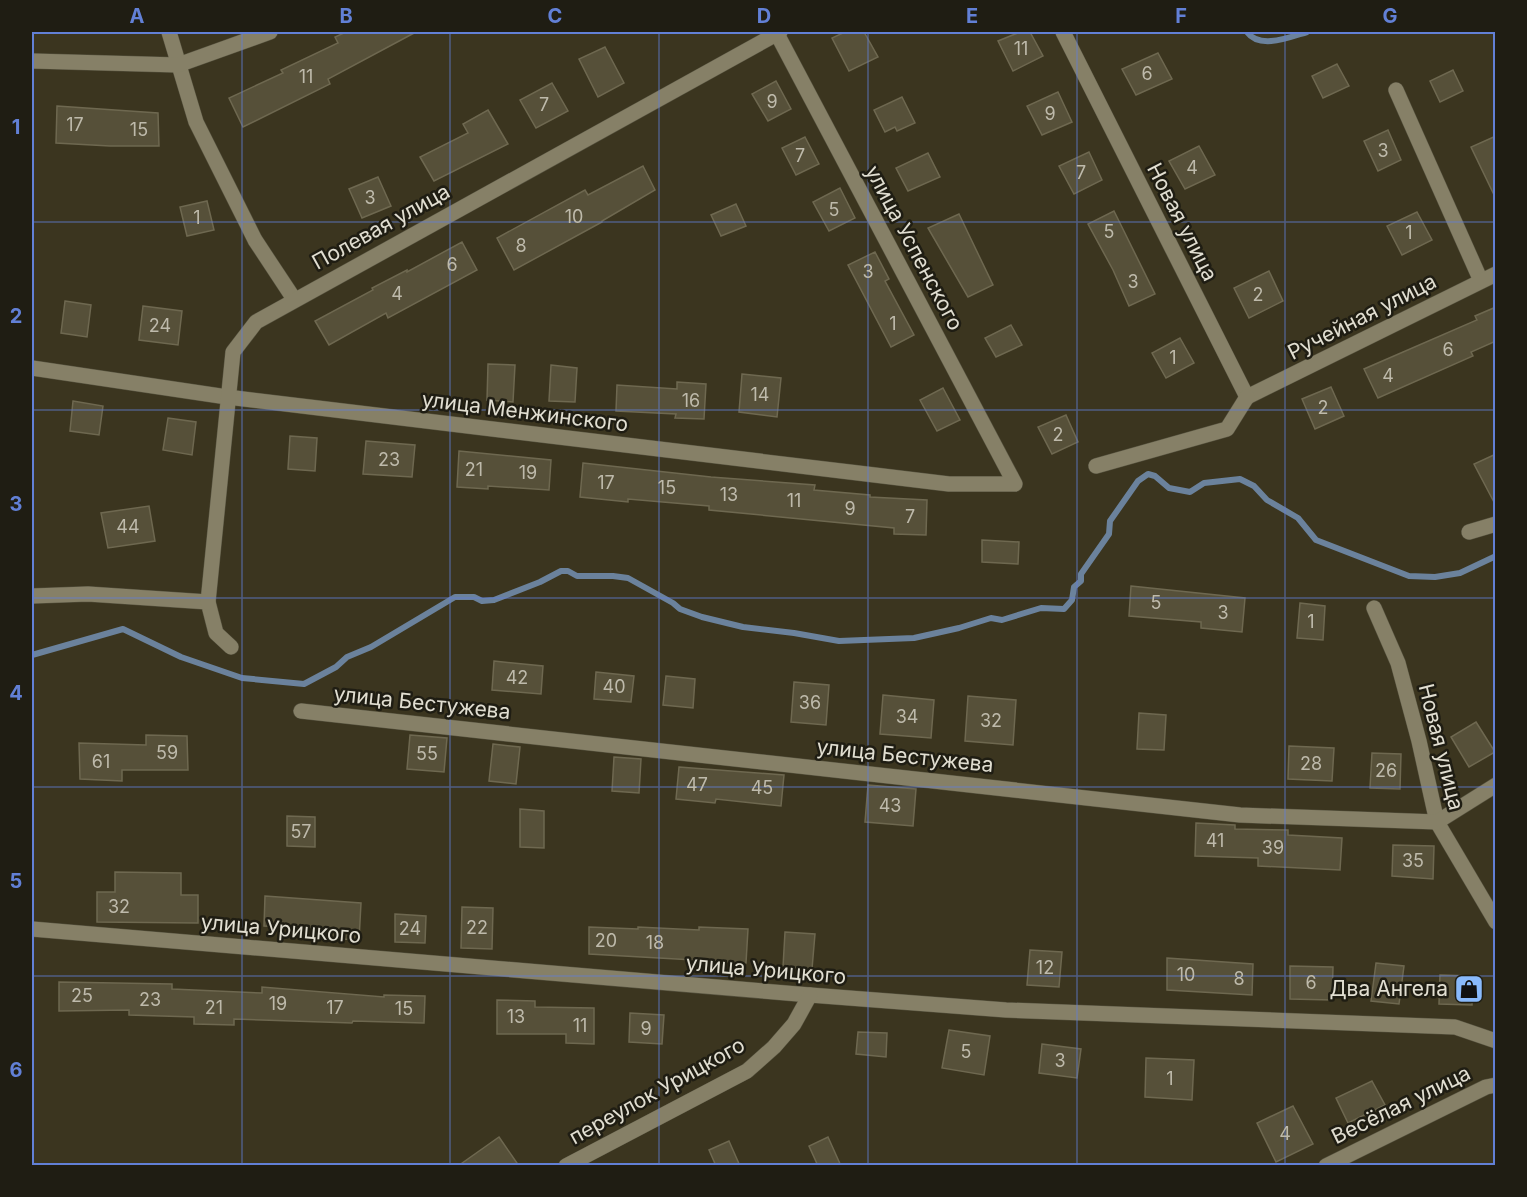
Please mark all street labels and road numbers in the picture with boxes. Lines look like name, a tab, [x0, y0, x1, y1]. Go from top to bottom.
street label: Новая улица	[1142, 159, 1223, 285]
street label: улица Успенского	[860, 161, 968, 334]
street label: Полевая улица	[308, 178, 454, 275]
street label: Ручейная улица	[1283, 268, 1440, 365]
street label: улица Менжинского	[420, 386, 630, 437]
street label: улица Бестужева	[332, 681, 512, 724]
street label: Новая улица	[1414, 681, 1469, 813]
street label: улица Бестужева	[815, 734, 995, 777]
street label: улица Урицкого	[200, 909, 362, 948]
street label: улица Урицкого	[685, 950, 847, 989]
street label: переулок Урицкого	[564, 1032, 749, 1149]
street label: Весёлая улица	[1327, 1060, 1474, 1149]

